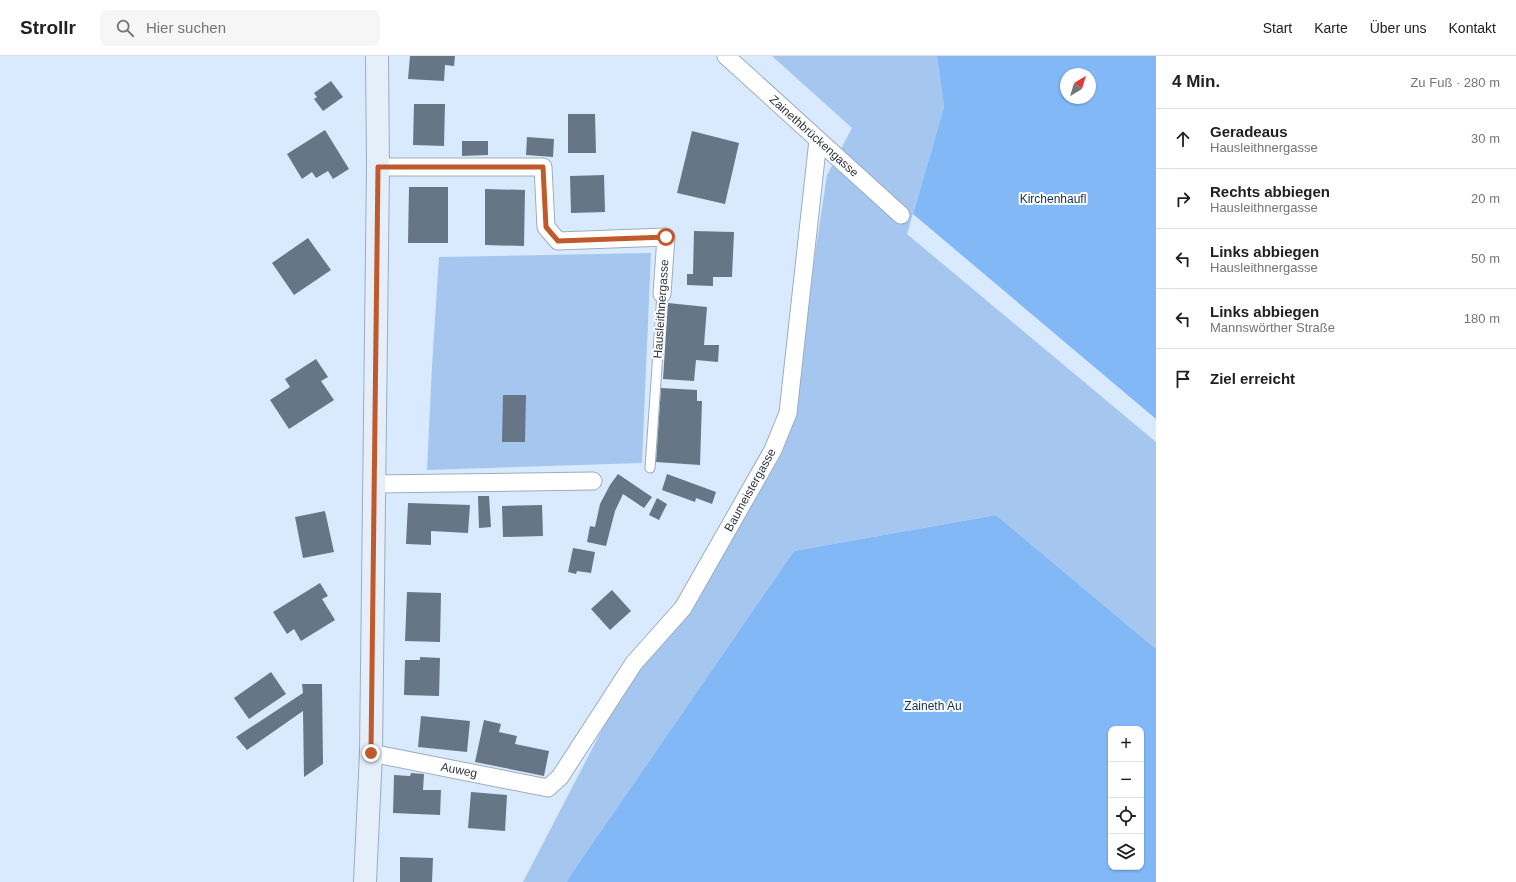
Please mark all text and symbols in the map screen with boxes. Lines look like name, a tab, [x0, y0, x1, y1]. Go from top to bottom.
search box	[100, 10, 380, 46]
text: Strollr	[20, 17, 76, 38]
icon: search	[114, 17, 136, 39]
text: Hier suchen	[146, 19, 226, 36]
text: Start	[1263, 20, 1292, 36]
text: Karte	[1314, 20, 1348, 36]
text: Über uns	[1370, 20, 1427, 36]
text: Kontakt	[1449, 20, 1496, 36]
north arrow	[1060, 68, 1096, 104]
text: 4 Min.	[1172, 72, 1220, 91]
text: Zu Fuß · 280 m	[1410, 75, 1500, 90]
street label: Zainethbrückengasse	[767, 92, 862, 180]
text: Geradeaus	[1210, 123, 1288, 140]
icon: ahead	[1172, 128, 1194, 150]
text: 30 m	[1471, 131, 1500, 146]
text: Hausleithnergasse	[1210, 140, 1318, 155]
text: Rechts abbiegen	[1210, 183, 1330, 200]
icon: right	[1172, 188, 1194, 210]
text: 20 m	[1471, 191, 1500, 206]
park label: Kirchenhaufl	[1020, 192, 1086, 206]
text: Hausleithnergasse	[1210, 200, 1318, 215]
route start	[657, 228, 675, 246]
text: Links abbiegen	[1210, 243, 1319, 260]
icon: left	[1172, 248, 1194, 270]
text: 50 m	[1471, 251, 1500, 266]
street label: Hausleithnergasse	[651, 259, 671, 359]
text: Hausleithnergasse	[1210, 260, 1318, 275]
text: Links abbiegen	[1210, 303, 1319, 320]
icon: left	[1172, 308, 1194, 330]
text: 180 m	[1464, 311, 1500, 326]
text: Mannswörther Straße	[1210, 320, 1335, 335]
icon: arrive	[1172, 368, 1194, 390]
text: Ziel erreicht	[1210, 370, 1295, 387]
street label: Baumeistergasse	[721, 446, 779, 534]
park label: Zaineth Au	[904, 699, 962, 713]
map controls	[1108, 726, 1144, 870]
button: +	[1108, 726, 1144, 762]
route end	[362, 744, 380, 762]
street label: Auweg	[440, 760, 478, 780]
button: −	[1108, 762, 1144, 798]
button: locate	[1108, 798, 1144, 834]
button: layers	[1108, 834, 1144, 870]

